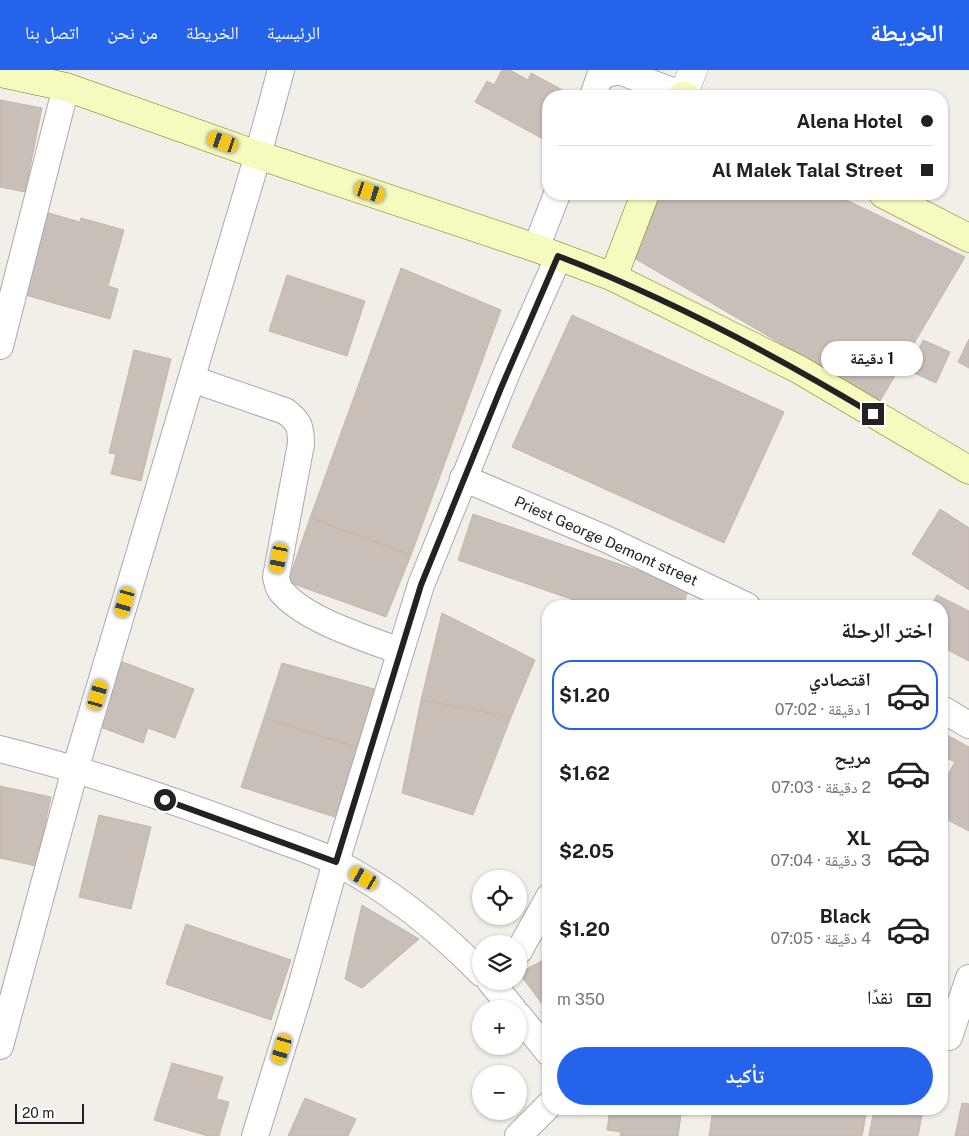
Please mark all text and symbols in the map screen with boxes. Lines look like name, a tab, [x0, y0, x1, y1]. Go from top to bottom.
text: الخريطة	[870, 18, 944, 46]
text: اتصل بنا	[25, 22, 79, 43]
text: من نحن	[107, 22, 158, 43]
text: الخريطة	[186, 22, 239, 43]
text: الرئيسية	[267, 22, 320, 43]
text: Alena Hotel	[797, 110, 903, 132]
car	[206, 130, 239, 154]
text: Al Malek Talal Street	[712, 159, 903, 181]
car	[353, 180, 386, 204]
callout: 1 دقيقة	[822, 342, 924, 376]
text: 1 دقيقة	[850, 349, 894, 368]
route end	[862, 403, 884, 425]
street label: Priest George Demont street	[512, 492, 701, 589]
car	[268, 542, 289, 574]
car	[113, 586, 136, 618]
text: اختر الرحلة	[841, 617, 933, 643]
text: اقتصادي	[809, 668, 871, 690]
icon: car	[886, 673, 931, 718]
car	[86, 679, 109, 711]
text: $1.20	[559, 684, 610, 706]
text: 1 دقيقة · 07:02	[775, 700, 871, 719]
text: مريح	[834, 746, 871, 768]
icon: car	[886, 751, 931, 796]
text: $1.62	[559, 762, 610, 784]
text: 2 دقيقة · 07:03	[771, 778, 871, 797]
route start	[154, 789, 176, 811]
text: XL	[846, 827, 871, 849]
icon: car	[886, 829, 931, 874]
text: $2.05	[559, 840, 614, 862]
text: 3 دقيقة · 07:04	[771, 851, 871, 870]
car	[347, 864, 380, 892]
map controls	[472, 870, 527, 1120]
button: locate	[472, 870, 527, 925]
text: Black	[820, 905, 871, 927]
icon: car	[886, 907, 931, 952]
text: $1.20	[559, 918, 610, 940]
text: 4 دقيقة · 07:05	[770, 929, 871, 948]
button: layers	[472, 935, 527, 990]
text: نقدًا	[867, 986, 893, 1008]
icon: cash	[905, 986, 933, 1014]
text: 350 m	[557, 990, 605, 1009]
button: +	[472, 1000, 527, 1055]
car	[270, 1032, 293, 1066]
button: تأكيد	[557, 1047, 933, 1105]
button: −	[472, 1065, 527, 1120]
scale bar	[15, 1101, 84, 1124]
text: 20 m	[22, 1105, 54, 1121]

